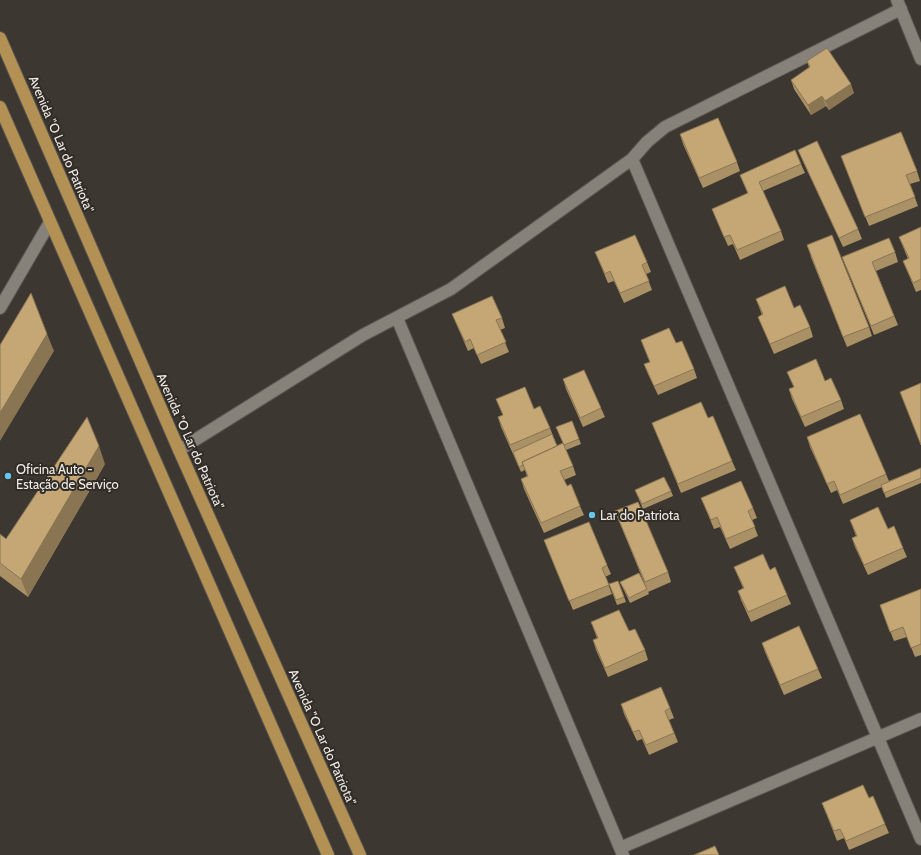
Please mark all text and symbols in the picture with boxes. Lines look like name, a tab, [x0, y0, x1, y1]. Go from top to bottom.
street label: Avenida "O Lar do Patriota"	[26, 73, 98, 215]
street label: Avenida "O Lar do Patriota"	[154, 370, 228, 512]
place label: Oficina Auto - Estação de Serviço	[16, 461, 119, 492]
marker: Oficina Auto - Estação de Serviço	[3, 471, 13, 481]
place label: Lar do Patriota	[600, 507, 680, 523]
marker: Lar do Patriota	[587, 510, 597, 520]
street label: Avenida "O Lar do Patriota"	[286, 666, 360, 808]

